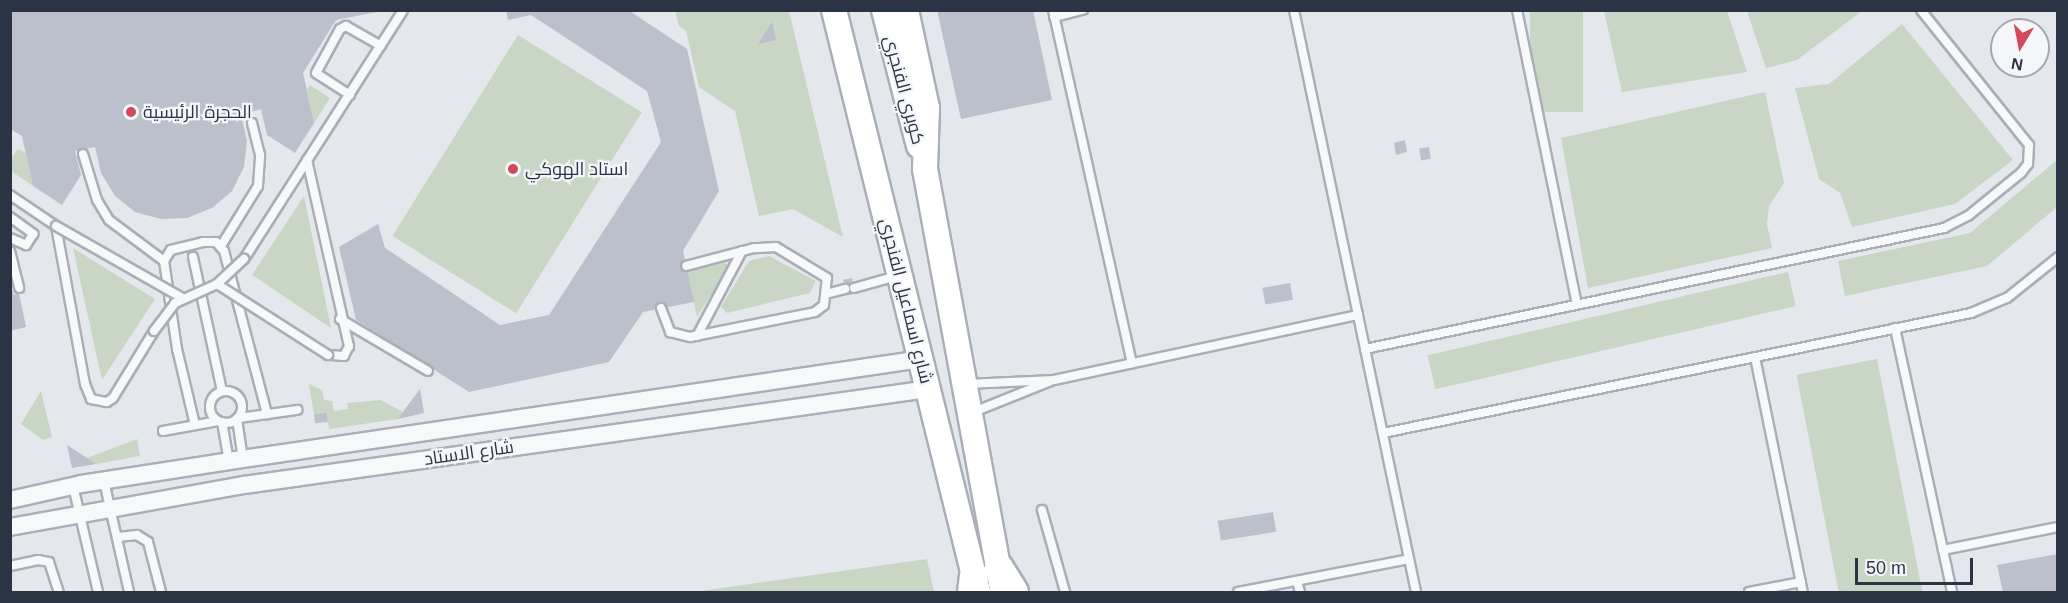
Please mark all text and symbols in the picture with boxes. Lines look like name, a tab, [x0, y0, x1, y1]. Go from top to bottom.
north arrow	[1990, 18, 2050, 78]
street label: كوبري الفنجري	[879, 33, 929, 147]
text: N	[2010, 55, 2024, 74]
place label: الحجرة الرئيسية	[143, 101, 252, 123]
marker: الحجرة الرئيسية	[124, 105, 138, 119]
place label: استاد الهوكي	[525, 158, 628, 180]
marker: استاد الهوكي	[506, 162, 520, 176]
street label: شارع اسماعيل الفنجري	[875, 216, 937, 386]
street label: شارع الاستاد	[423, 436, 515, 470]
scale bar	[1858, 546, 1976, 584]
text: 50 m	[1866, 558, 1906, 578]

